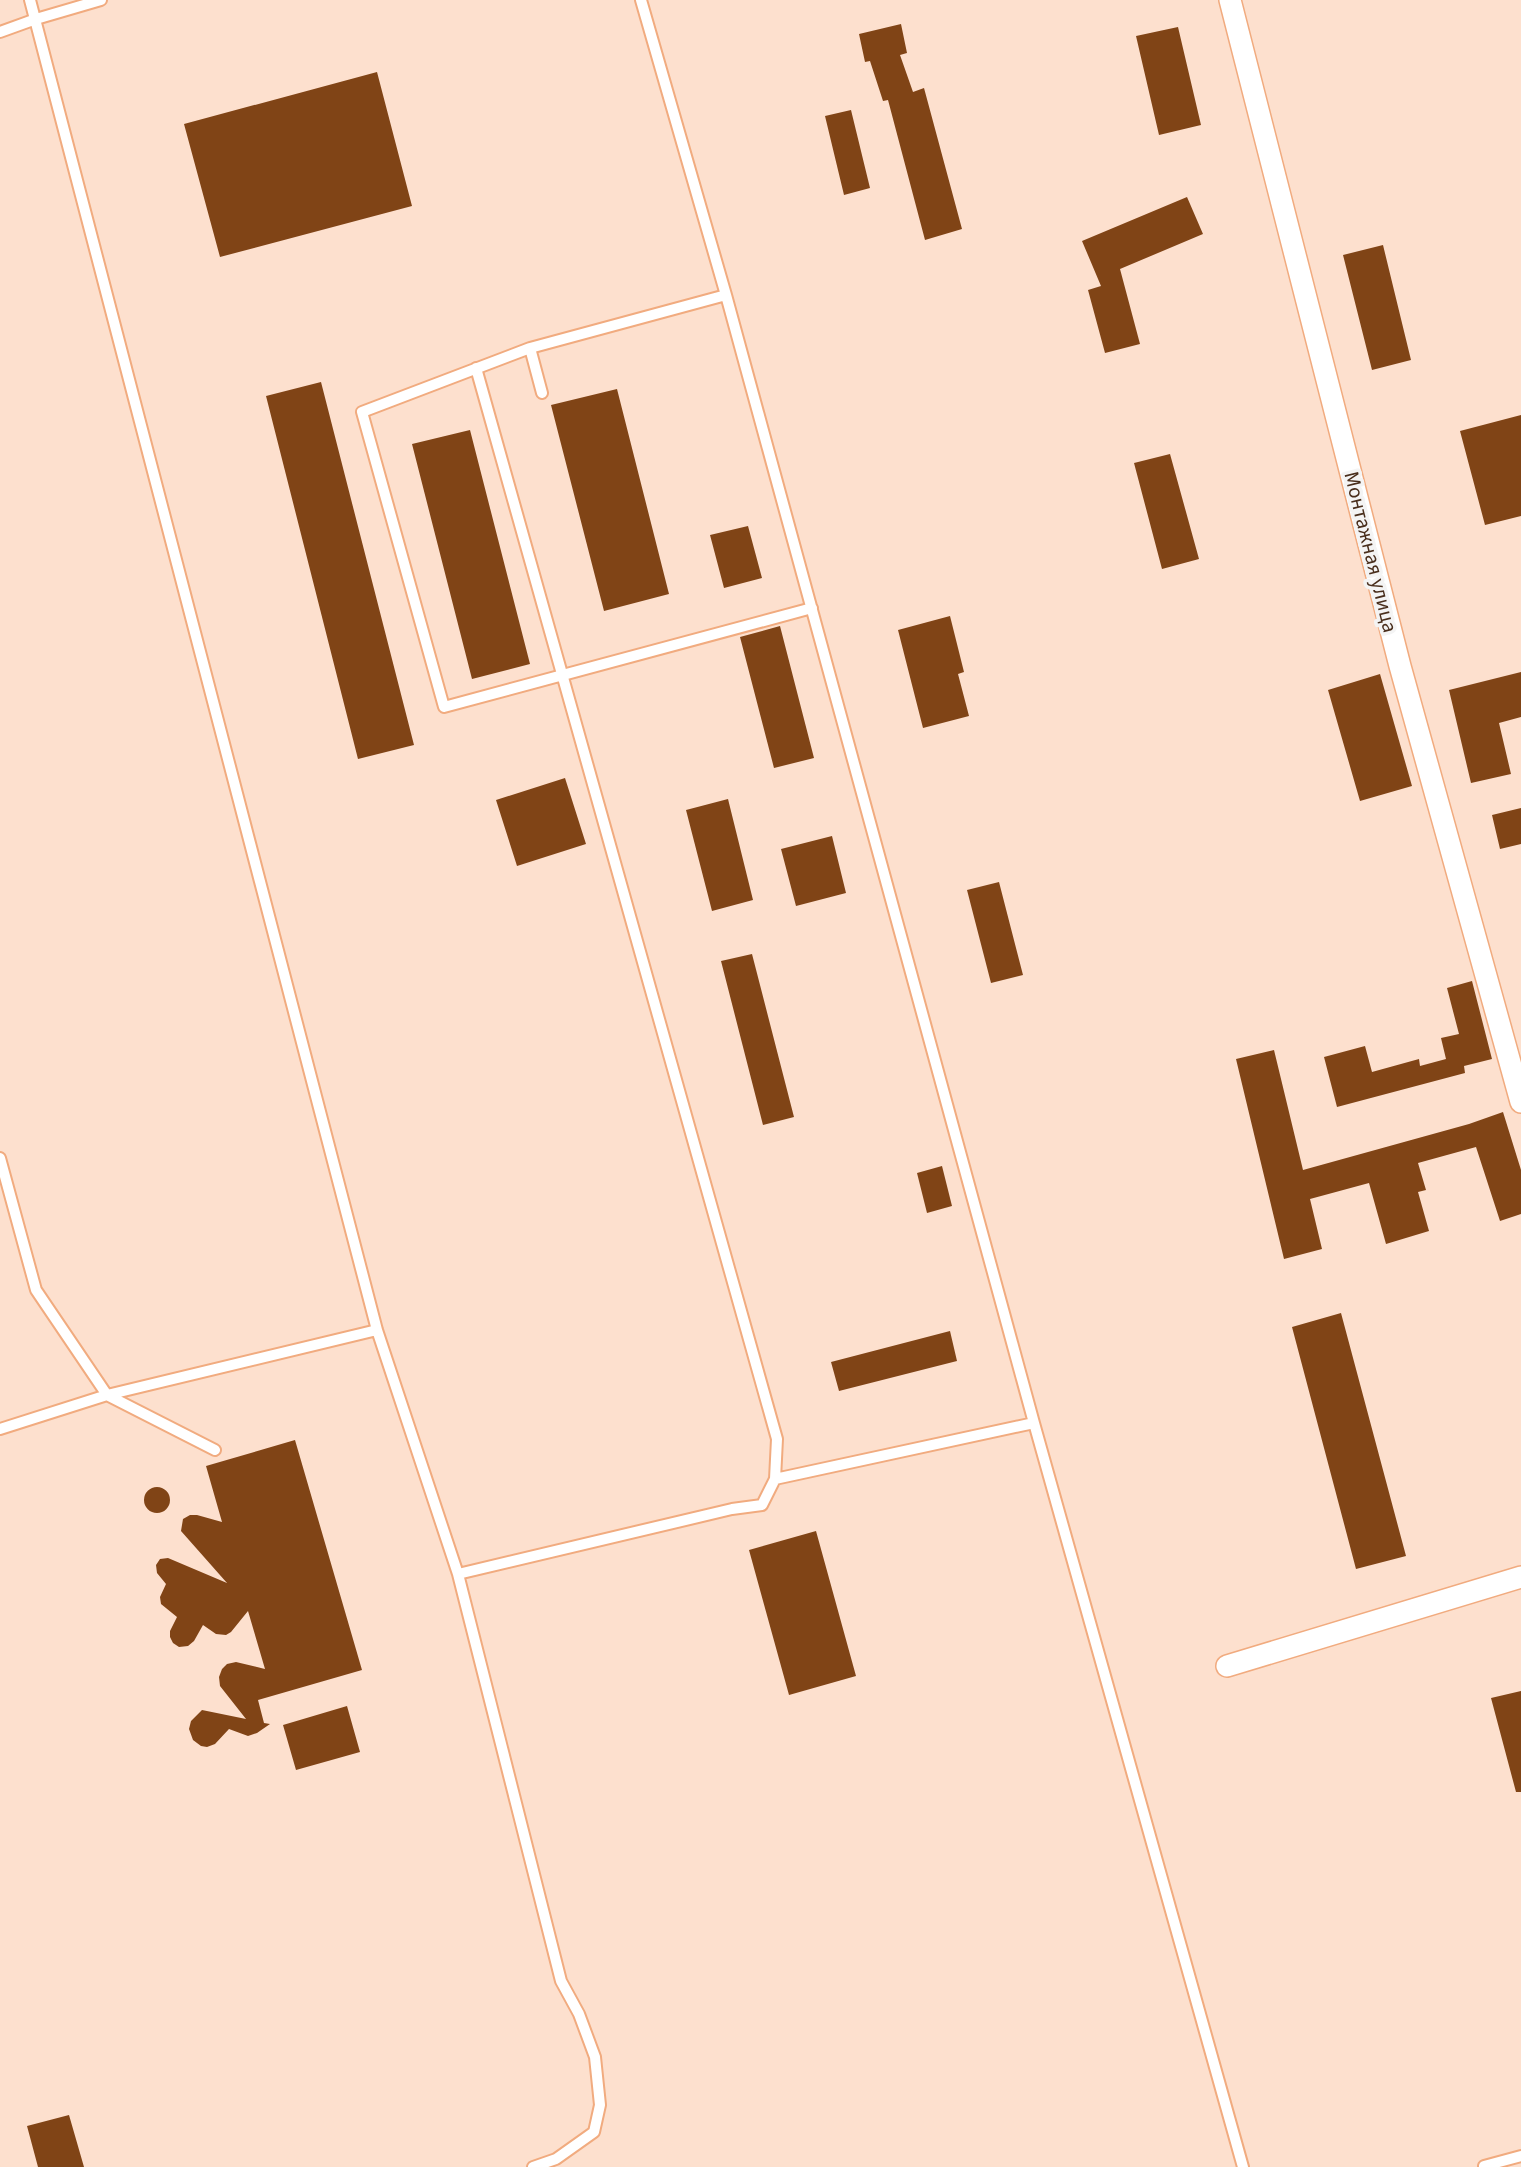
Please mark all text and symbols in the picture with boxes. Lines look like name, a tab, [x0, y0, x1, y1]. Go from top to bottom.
street label: Монтажная улица	[1336, 468, 1406, 636]

